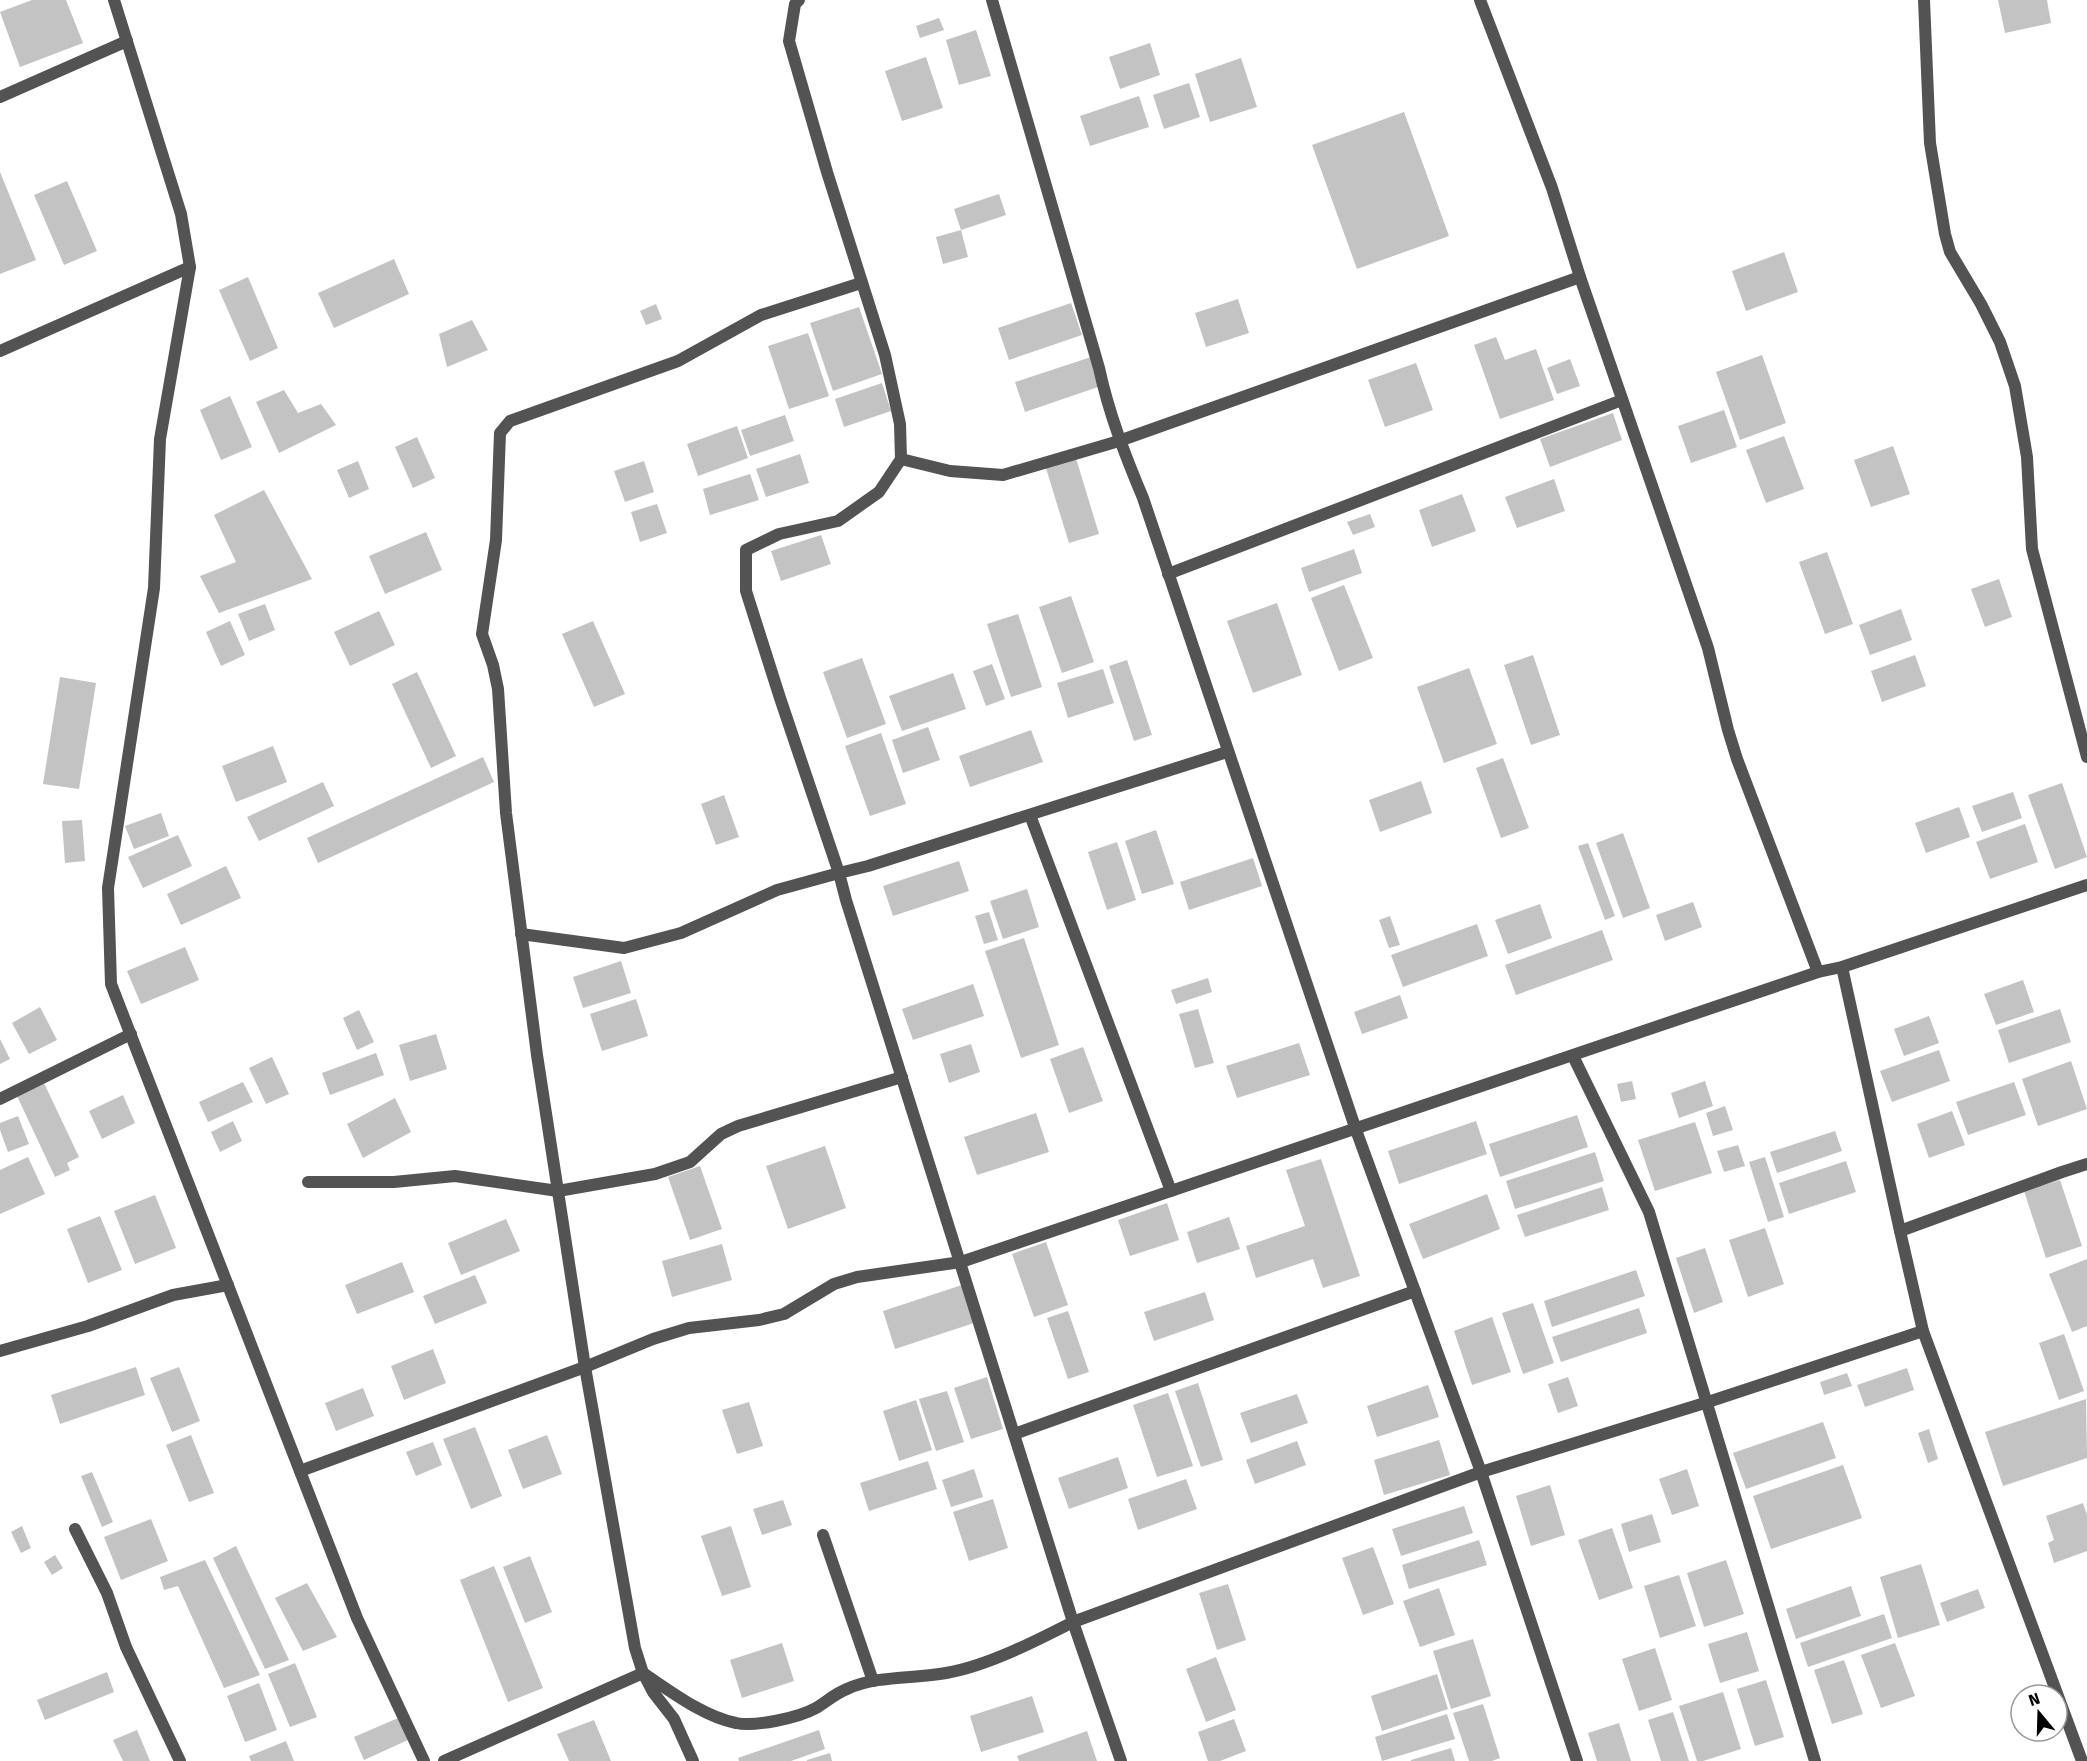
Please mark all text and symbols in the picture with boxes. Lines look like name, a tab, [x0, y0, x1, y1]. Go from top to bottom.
north arrow	[2009, 1683, 2069, 1743]
text: N	[2026, 1689, 2042, 1710]

